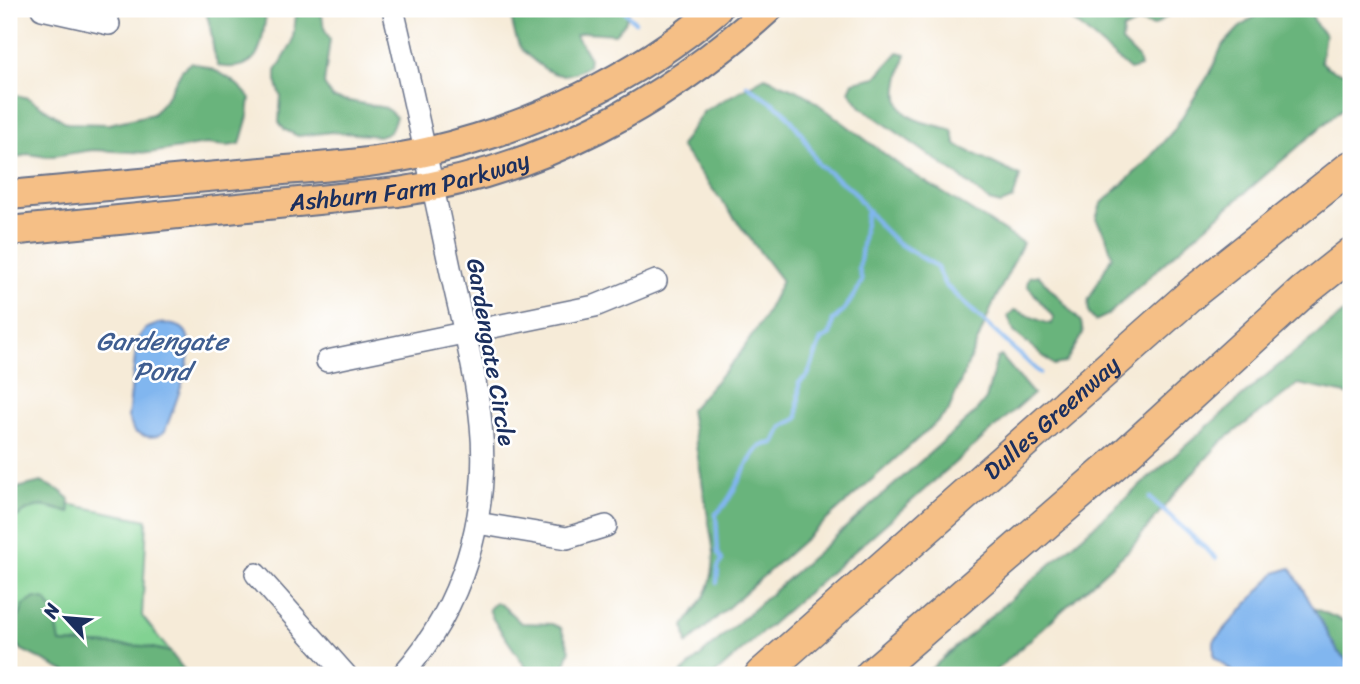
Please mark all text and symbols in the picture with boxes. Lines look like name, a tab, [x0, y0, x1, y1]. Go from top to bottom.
street label: Ashburn Farm Parkway	[287, 139, 536, 224]
street label: Gardengate Circle	[454, 255, 528, 450]
water label: Gardengate Pond	[96, 318, 231, 394]
street label: Dulles Greenway	[973, 345, 1130, 491]
north arrow	[32, 582, 102, 652]
text: N	[33, 597, 69, 625]

